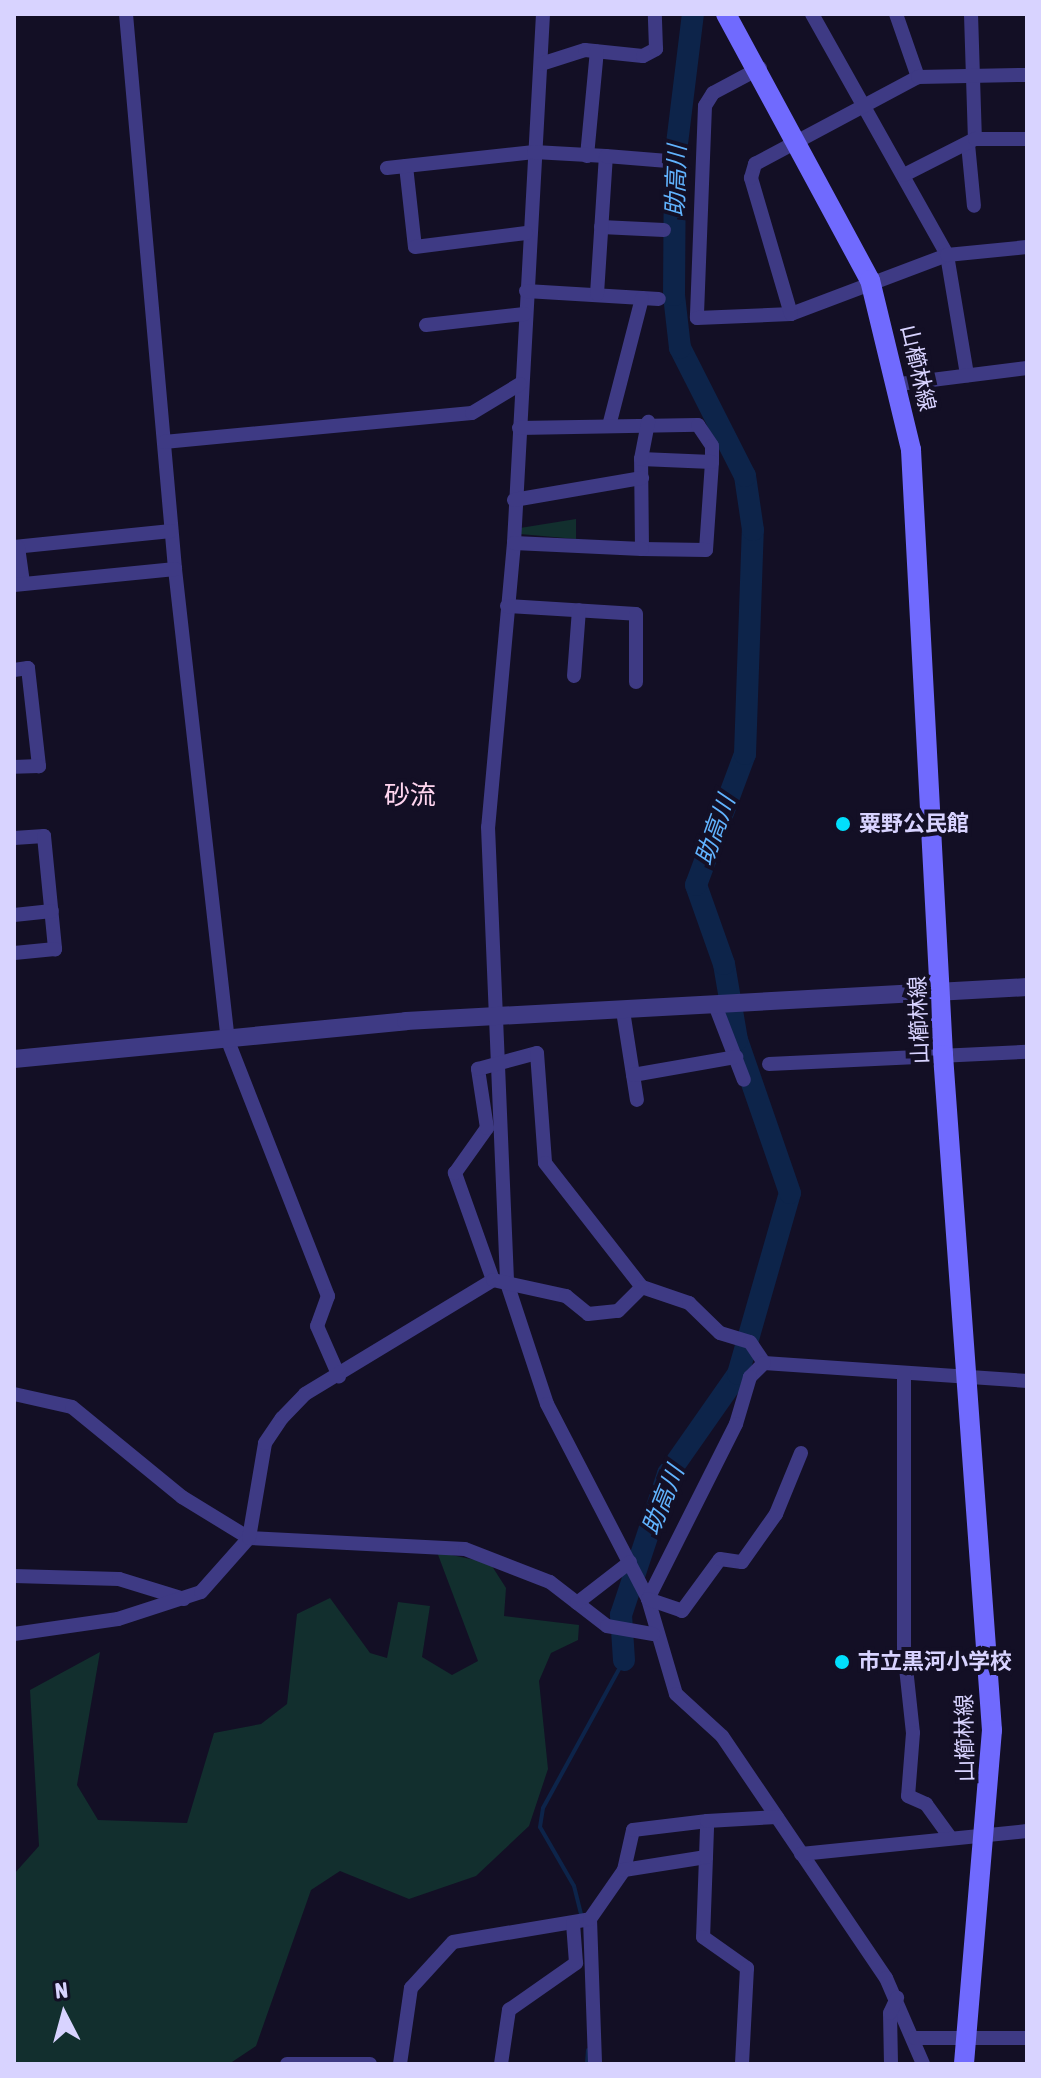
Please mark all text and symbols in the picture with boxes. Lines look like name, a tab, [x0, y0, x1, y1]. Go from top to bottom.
water label: 助高川	[660, 145, 692, 217]
street label: 山櫛林線	[895, 322, 941, 414]
district label: 砂流	[384, 780, 436, 812]
water label: 助高川	[689, 791, 741, 869]
place label: 粟野公民館	[859, 811, 969, 837]
marker: 粟野公民館	[834, 815, 852, 833]
street label: 山櫛林線	[904, 976, 934, 1064]
water label: 助高川	[636, 1461, 690, 1539]
place label: 市立黒河小学校	[858, 1649, 1012, 1675]
marker: 市立黒河小学校	[833, 1653, 851, 1671]
street label: 山櫛林線	[951, 1694, 979, 1782]
north arrow	[24, 1974, 104, 2054]
text: N	[54, 1977, 69, 2004]

